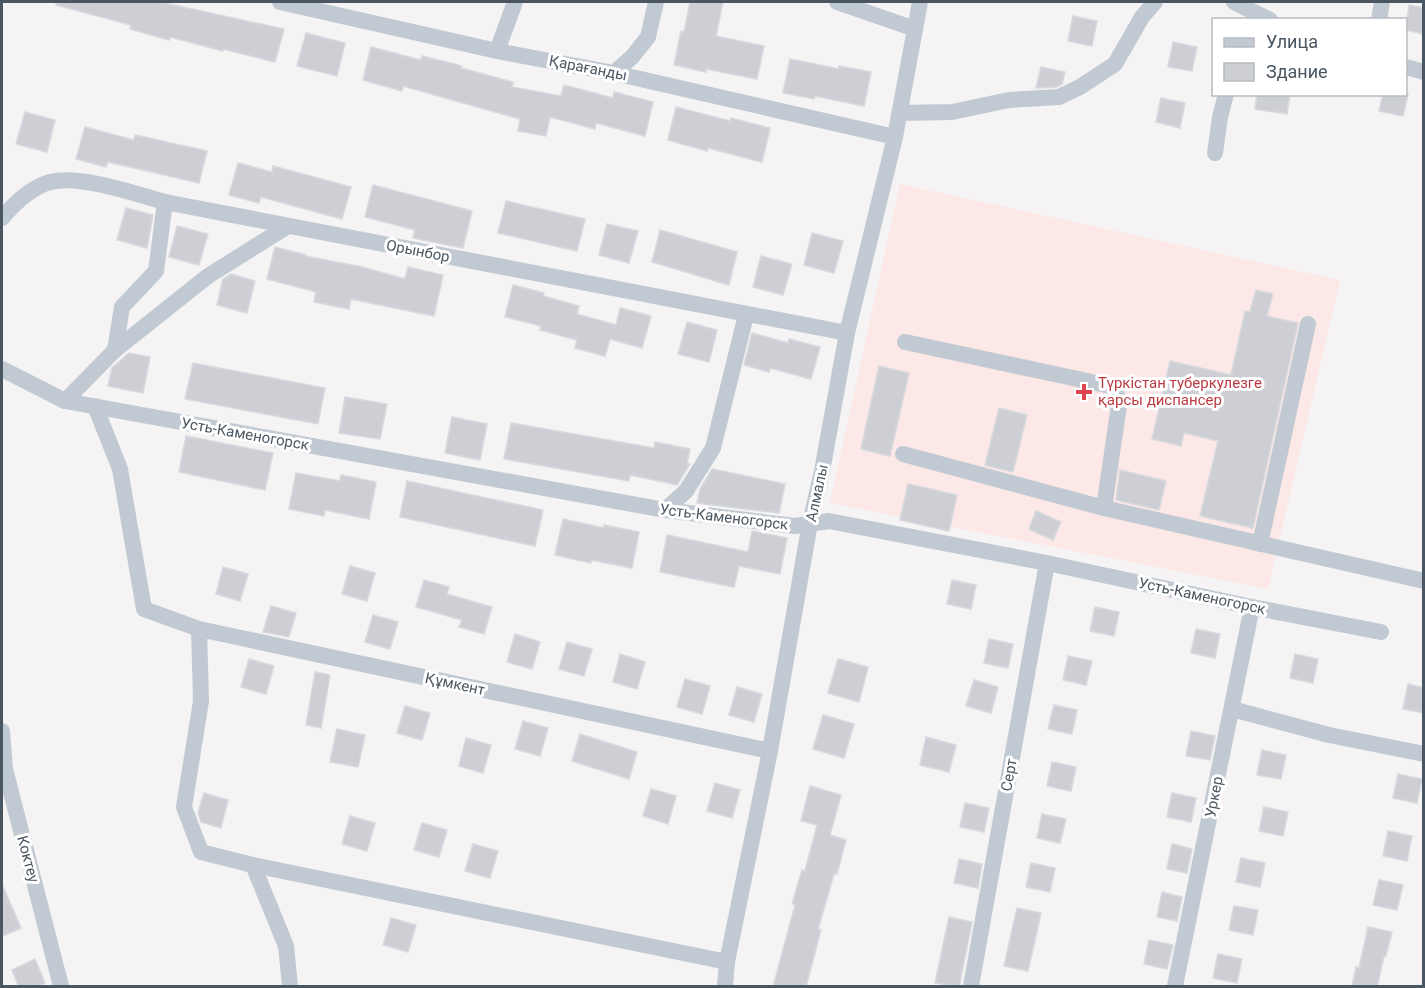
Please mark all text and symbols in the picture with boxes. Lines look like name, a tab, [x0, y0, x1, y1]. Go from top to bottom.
legend	[1212, 18, 1407, 96]
text: Улица	[1266, 31, 1318, 52]
street label: Қарағанды	[547, 52, 629, 84]
text: Здание	[1266, 61, 1328, 82]
street label: Орынбор	[385, 236, 451, 266]
place label: Түркістан туберкулезге қарсы диспансер	[1098, 374, 1262, 409]
marker: Түркістан туберкулезге қарсы диспансер	[1075, 383, 1093, 401]
street label: Усть-Каменогорск	[180, 414, 310, 454]
street label: Алмалы	[802, 463, 832, 523]
street label: Усть-Каменогорск	[659, 500, 789, 534]
street label: Усть-Каменогорск	[1137, 574, 1267, 618]
street label: Құмкент	[423, 669, 487, 699]
street label: Серт	[997, 757, 1021, 793]
street label: Уркер	[1201, 775, 1227, 819]
street label: Коктеу	[13, 834, 43, 884]

